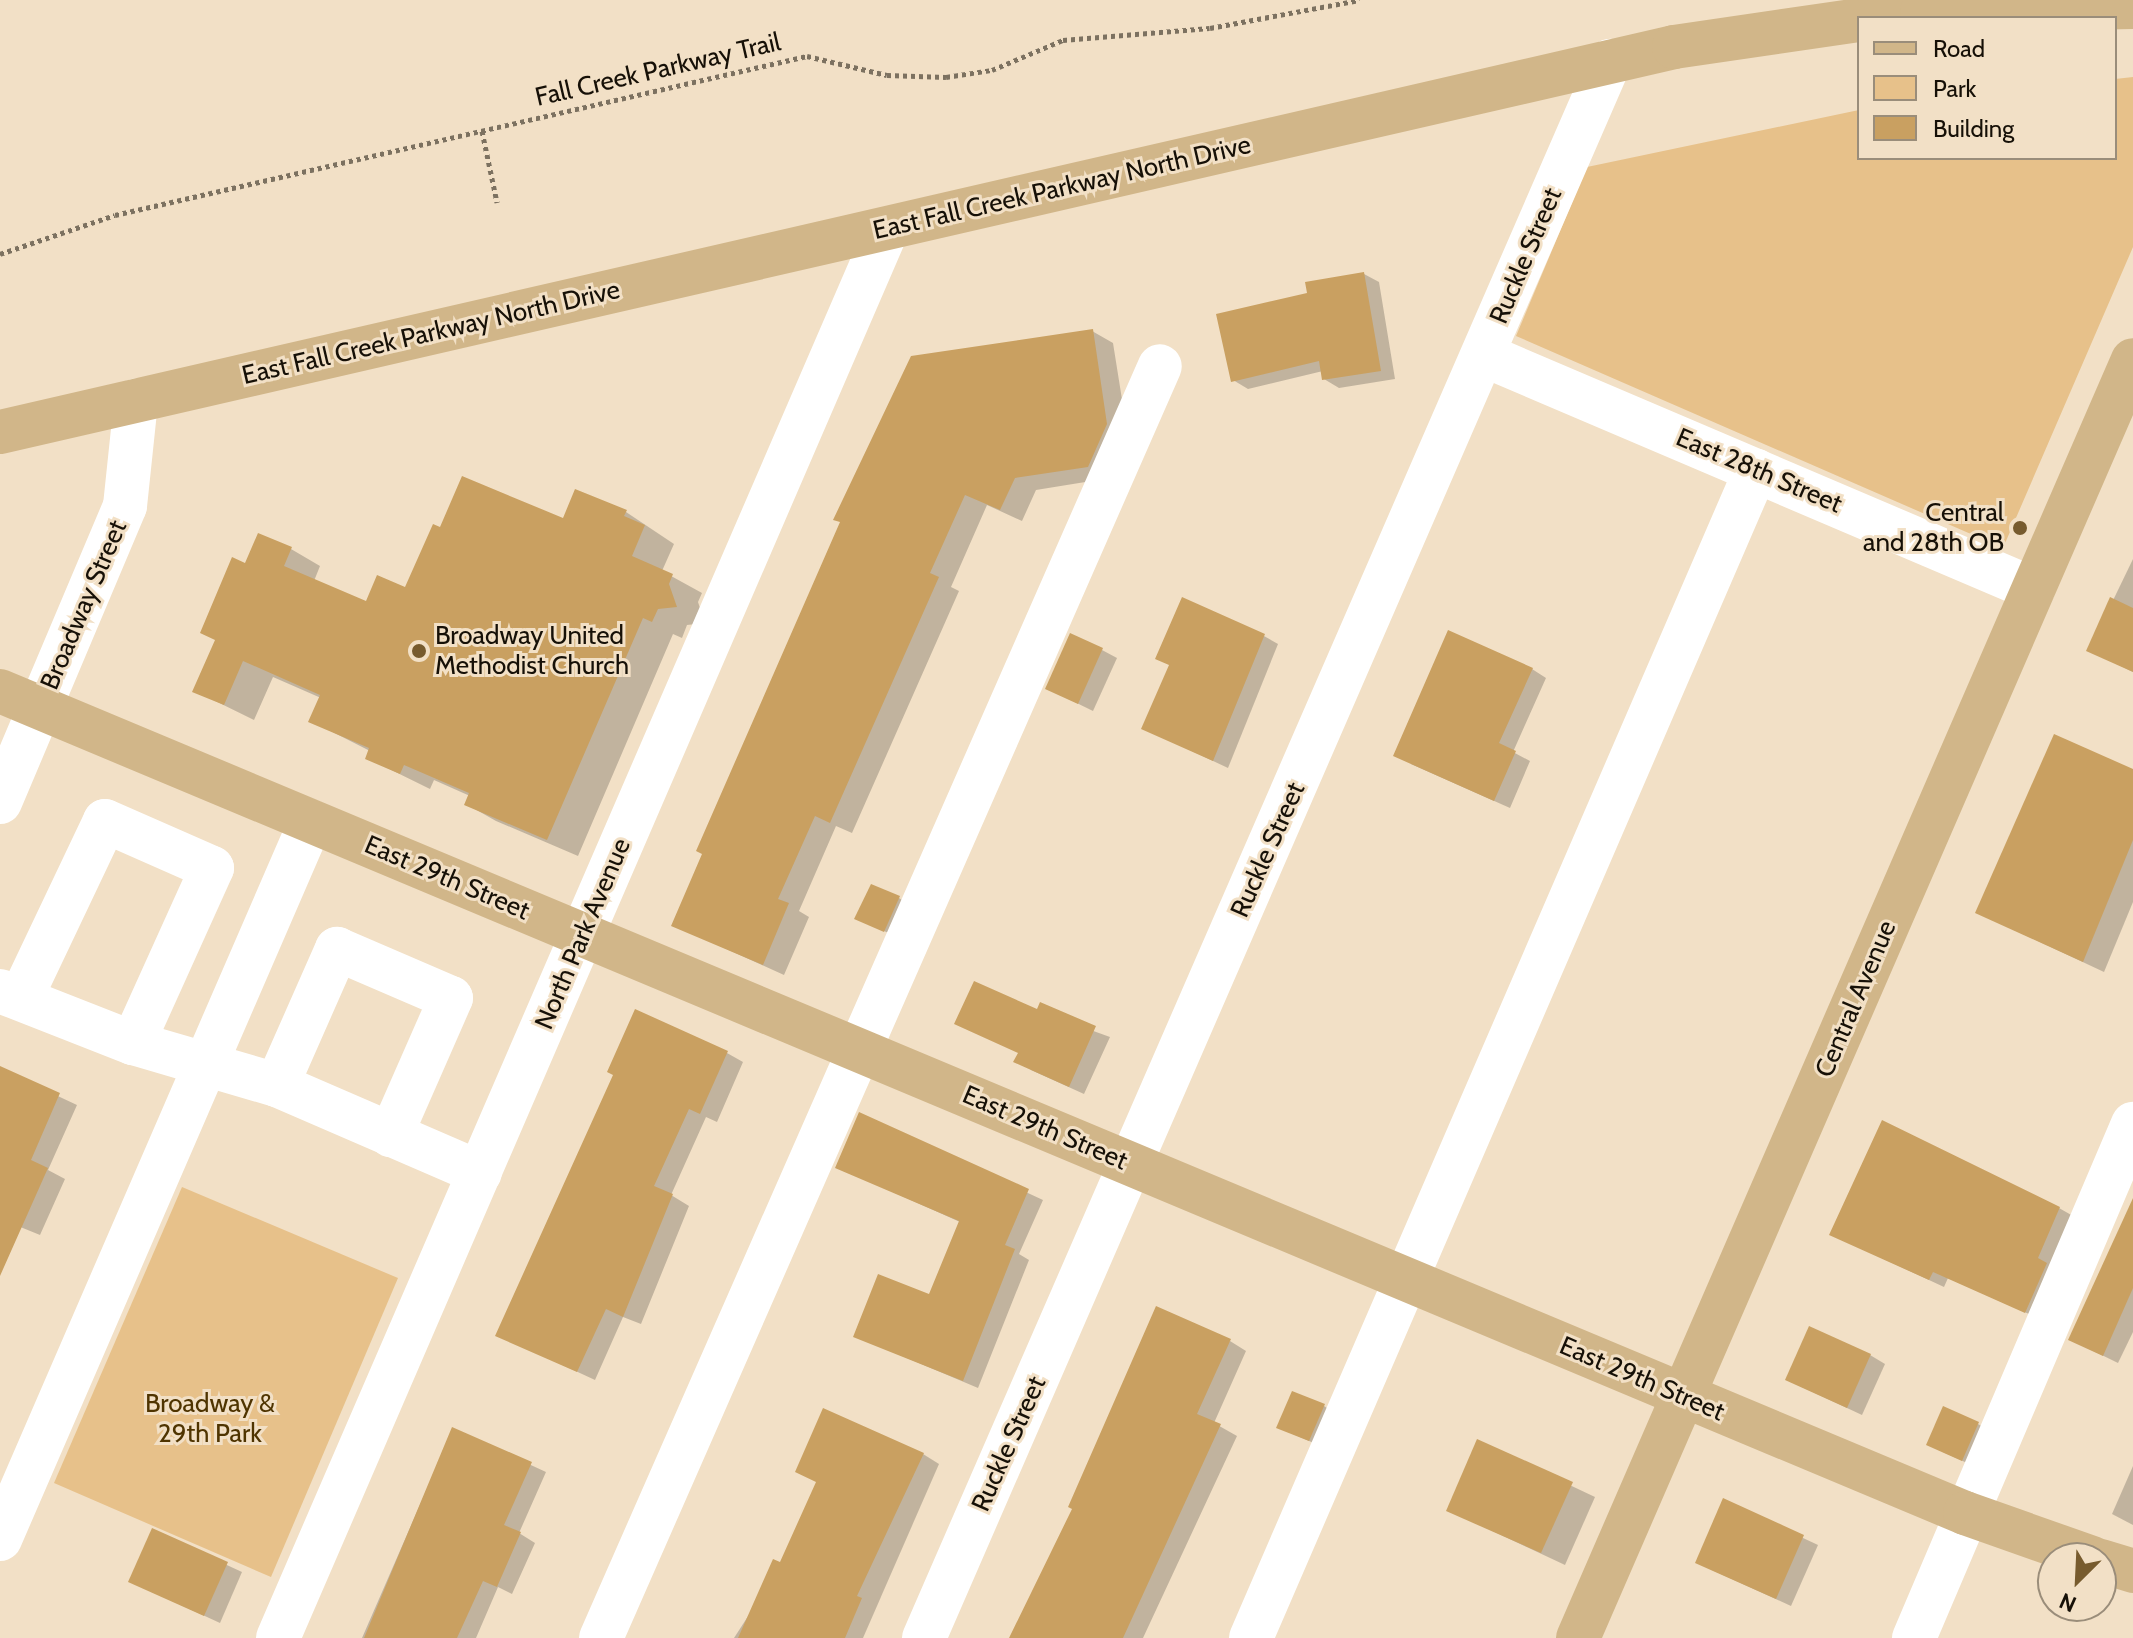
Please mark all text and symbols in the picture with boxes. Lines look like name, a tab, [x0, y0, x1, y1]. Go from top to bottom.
legend	[1857, 16, 2117, 160]
street label: Fall Creek Parkway Trail	[532, 27, 784, 113]
text: Road	[1933, 34, 1985, 63]
text: Park	[1933, 74, 1976, 103]
text: Building	[1933, 114, 2014, 143]
street label: East Fall Creek Parkway North Drive	[870, 129, 1254, 247]
street label: Ruckle Street	[1483, 183, 1569, 329]
street label: East Fall Creek Parkway North Drive	[239, 274, 623, 392]
street label: East 28th Street	[1671, 422, 1847, 520]
place label: Central and 28th OB	[1863, 497, 2004, 558]
street label: Broadway Street	[34, 516, 134, 694]
marker: Central and 28th OB	[2011, 519, 2029, 537]
place label: Broadway United Methodist Church	[435, 620, 629, 682]
marker: Broadway United Methodist Church	[410, 642, 428, 660]
street label: Ruckle Street	[1224, 778, 1312, 922]
street label: East 29th Street	[360, 829, 534, 927]
street label: North Park Avenue	[529, 834, 637, 1034]
street label: Central Avenue	[1809, 916, 1903, 1082]
street label: East 29th Street	[958, 1079, 1132, 1177]
street label: East 29th Street	[1555, 1330, 1729, 1428]
street label: Ruckle Street	[965, 1372, 1053, 1516]
park label: Broadway & 29th Park	[145, 1388, 275, 1450]
north arrow	[2037, 1542, 2117, 1622]
text: N	[2055, 1587, 2080, 1618]

